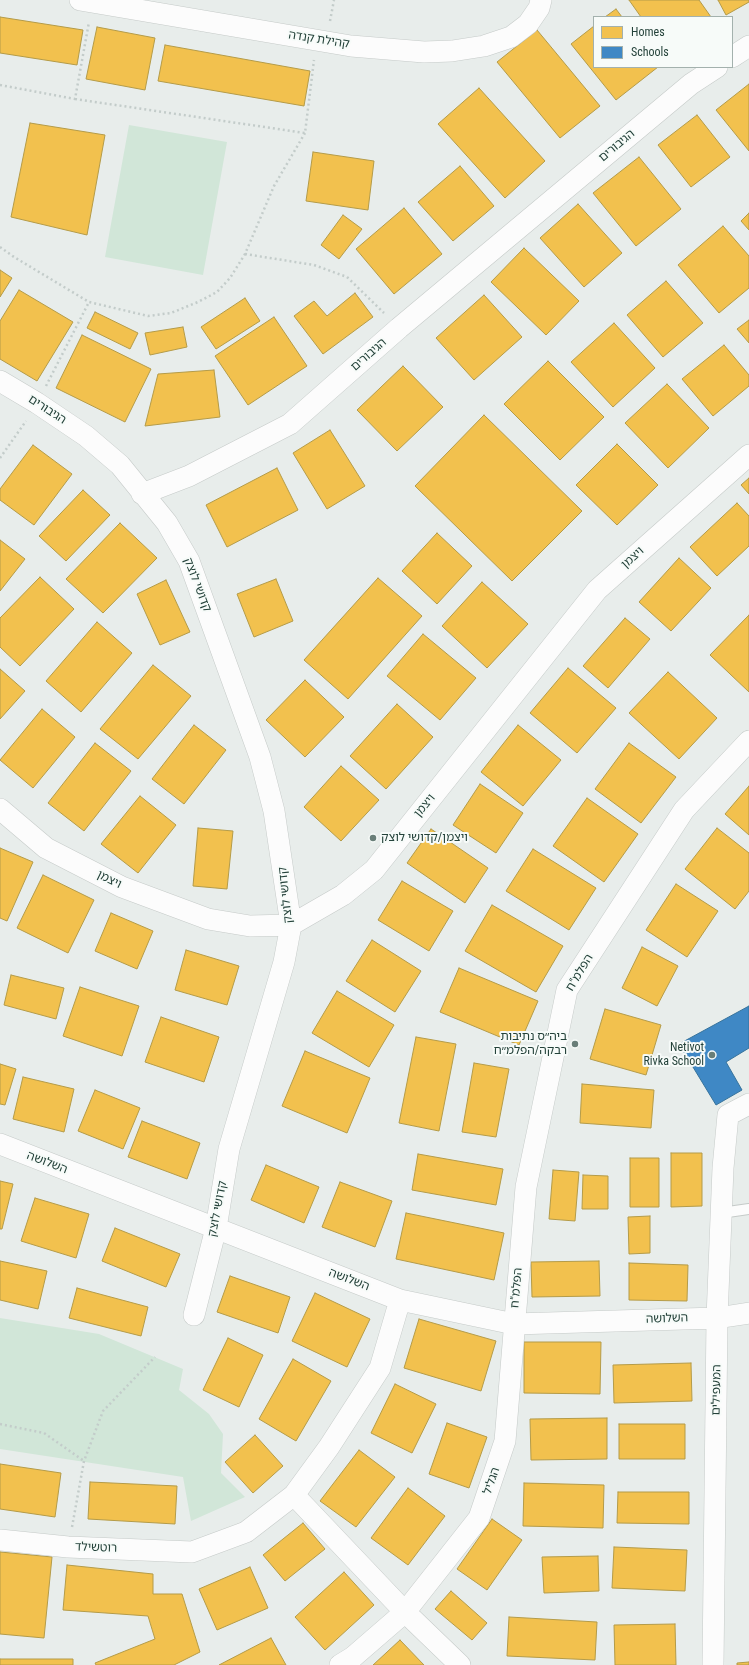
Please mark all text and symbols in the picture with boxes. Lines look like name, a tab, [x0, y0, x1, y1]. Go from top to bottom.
legend	[593, 16, 733, 68]
text: Homes	[631, 25, 665, 39]
street label: קהילת קנדה	[287, 28, 351, 52]
text: Schools	[631, 45, 669, 59]
street label: הגיבורים	[596, 127, 638, 165]
street label: הגיבורים	[348, 336, 390, 374]
street label: הגיבורים	[25, 392, 69, 428]
street label: ויצמן	[619, 544, 647, 572]
street label: קדושי לוצק	[180, 556, 214, 614]
street label: ויצמן	[411, 791, 439, 821]
place label: ויצמן/קדושי לוצק	[381, 831, 468, 845]
marker: ויצמן/קדושי לוצק	[368, 833, 378, 843]
street label: קדושי לוצק	[276, 866, 296, 924]
street label: ויצמן	[94, 868, 124, 892]
street label: הפלמ"ח	[563, 952, 597, 994]
place label: ביה״ס נתיבות רבקה/הפלמ״ח	[494, 1030, 567, 1058]
marker: ביה״ס נתיבות רבקה/הפלמ״ח	[570, 1039, 580, 1049]
place label: Netivot Rivka School	[643, 1041, 704, 1069]
marker: Netivot Rivka School	[707, 1050, 717, 1060]
street label: השלושה	[25, 1149, 69, 1177]
street label: קדושי לוצק	[206, 1180, 230, 1238]
street label: השלושה	[327, 1266, 371, 1294]
street label: הפלמ"ח	[508, 1267, 526, 1309]
street label: השלושה	[646, 1311, 688, 1327]
street label: המעפילים	[709, 1364, 725, 1416]
street label: הגליל	[481, 1465, 503, 1497]
street label: רוטשילד	[75, 1540, 117, 1556]

